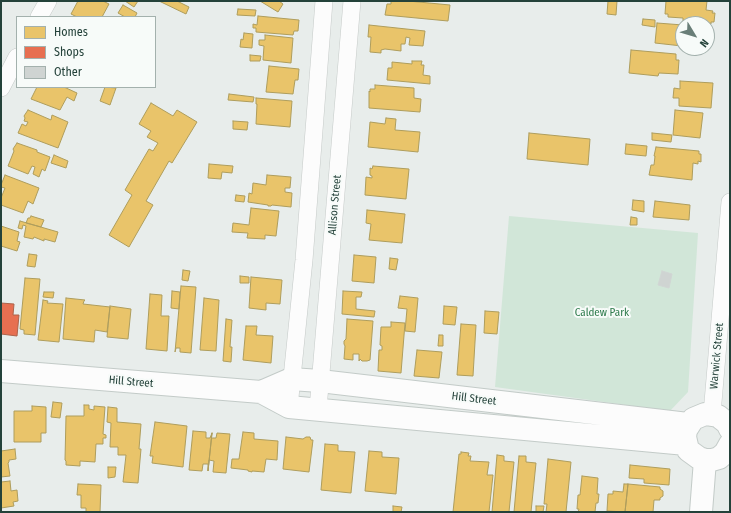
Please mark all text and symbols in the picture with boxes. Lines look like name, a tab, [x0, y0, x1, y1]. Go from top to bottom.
legend	[16, 16, 156, 88]
north arrow	[675, 16, 715, 56]
text: Homes	[54, 25, 88, 39]
text: N	[697, 36, 711, 50]
text: Shops	[54, 45, 84, 59]
text: Other	[54, 65, 82, 79]
street label: Allison Street	[326, 174, 344, 236]
park label: Caldew Park	[575, 306, 629, 320]
street label: Warwick Street	[708, 322, 726, 390]
street label: Hill Street	[108, 373, 154, 391]
street label: Hill Street	[451, 390, 497, 408]

